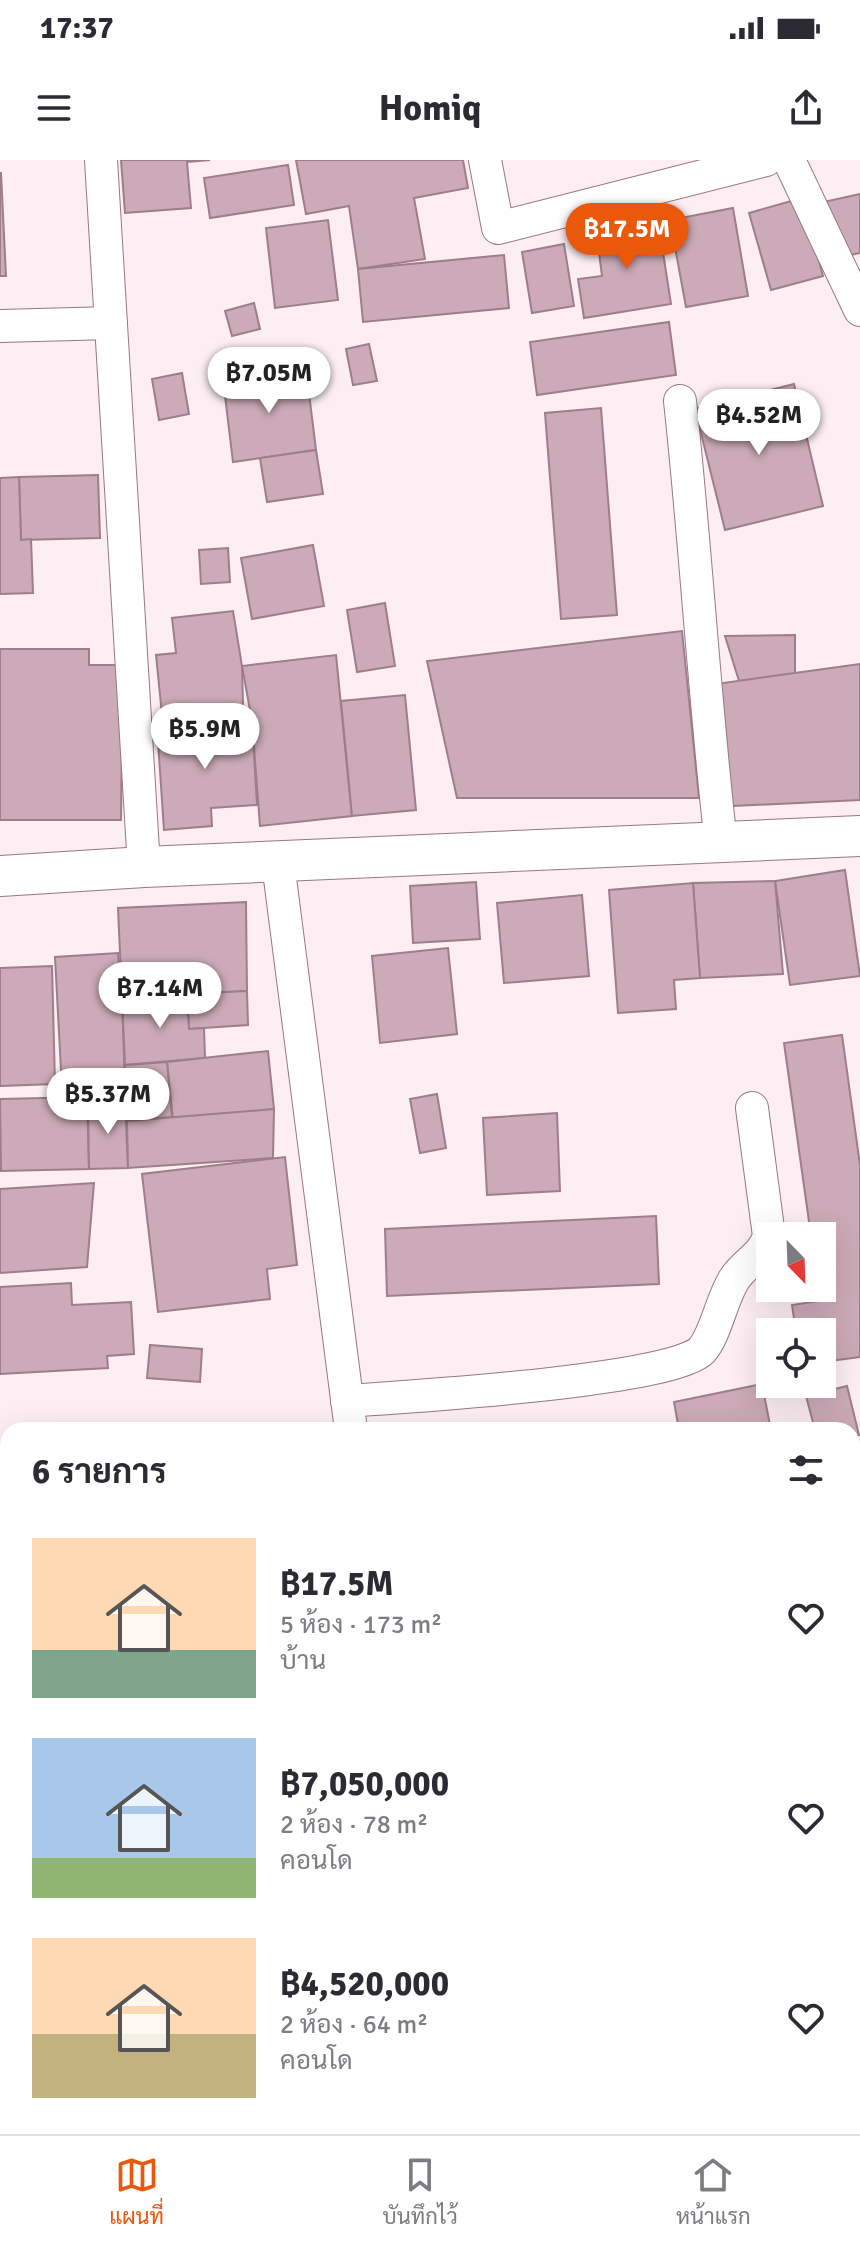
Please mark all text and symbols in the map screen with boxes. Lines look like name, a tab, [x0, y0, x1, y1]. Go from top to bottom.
text: 17:37	[40, 10, 114, 47]
icon: menu	[32, 86, 76, 130]
text: Homiq	[379, 86, 481, 131]
icon: share	[784, 86, 828, 130]
pin: ฿17.5M	[562, 203, 692, 271]
text: ฿17.5M	[584, 213, 670, 245]
pin: ฿7.05M	[204, 347, 334, 415]
text: ฿7.05M	[226, 357, 312, 389]
pin: ฿4.52M	[694, 389, 824, 457]
text: ฿4.52M	[716, 399, 802, 431]
pin: ฿5.9M	[149, 703, 261, 771]
text: ฿5.9M	[169, 713, 241, 745]
pin: ฿7.14M	[95, 962, 225, 1030]
text: ฿7.14M	[117, 972, 203, 1004]
pin: ฿5.37M	[43, 1068, 173, 1136]
text: ฿5.37M	[65, 1078, 151, 1110]
north arrow	[756, 1222, 836, 1302]
map controls	[756, 1222, 836, 1398]
button: locate	[756, 1318, 836, 1398]
icon: filters	[784, 1448, 828, 1492]
text: 6 รายการ	[32, 1451, 167, 1493]
text: ฿17.5M	[280, 1563, 394, 1605]
icon: home	[96, 1570, 192, 1666]
icon: heart	[784, 1596, 828, 1640]
text: 5 ห้อง · 173 m²	[280, 1609, 442, 1641]
text: บ้าน	[280, 1645, 326, 1677]
text: ฿7,050,000	[280, 1763, 449, 1805]
icon: home	[96, 1770, 192, 1866]
icon: heart	[784, 1796, 828, 1840]
text: 2 ห้อง · 78 m²	[280, 1809, 428, 1841]
text: คอนโด	[280, 1845, 353, 1877]
text: ฿4,520,000	[280, 1963, 449, 2005]
icon: home	[96, 1970, 192, 2066]
icon: heart	[784, 1996, 828, 2040]
text: 2 ห้อง · 64 m²	[280, 2009, 428, 2041]
text: คอนโด	[280, 2045, 353, 2077]
tab: แผนที่	[109, 2153, 164, 2230]
tab: บันทึกไว้	[382, 2153, 458, 2230]
tab: หน้าแรก	[676, 2153, 751, 2230]

